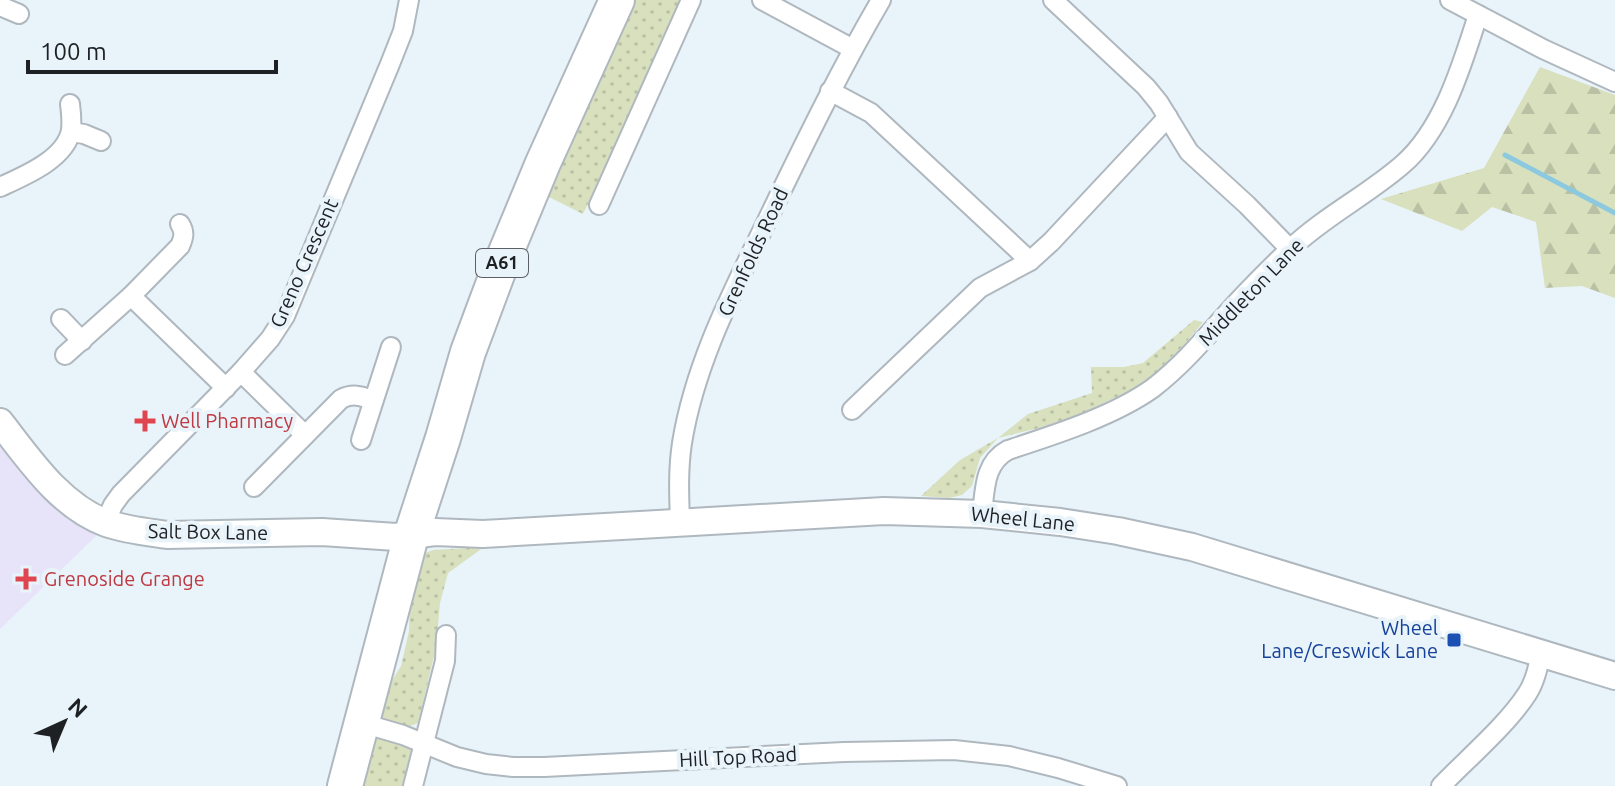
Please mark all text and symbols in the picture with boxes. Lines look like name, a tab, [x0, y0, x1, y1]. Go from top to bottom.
scale bar	[28, 24, 276, 74]
text: 100 m	[40, 38, 107, 65]
street label: Grenfolds Road	[713, 184, 792, 320]
street label: Greno Crescent	[265, 195, 342, 331]
street label: Middleton Lane	[1194, 233, 1308, 350]
road number: A61	[476, 249, 528, 277]
place label: Well Pharmacy	[161, 409, 294, 432]
marker: Well Pharmacy	[136, 412, 154, 430]
street label: Wheel Lane	[970, 502, 1076, 535]
street label: Salt Box Lane	[148, 519, 268, 544]
place label: Grenoside Grange	[44, 567, 205, 590]
marker: Grenoside Grange	[15, 568, 37, 590]
place label: Wheel Lane/Creswick Lane	[1261, 616, 1438, 662]
marker: Wheel Lane/Creswick Lane	[1445, 631, 1463, 649]
north arrow	[24, 682, 104, 762]
text: N	[64, 693, 93, 722]
street label: Hill Top Road	[678, 742, 798, 771]

